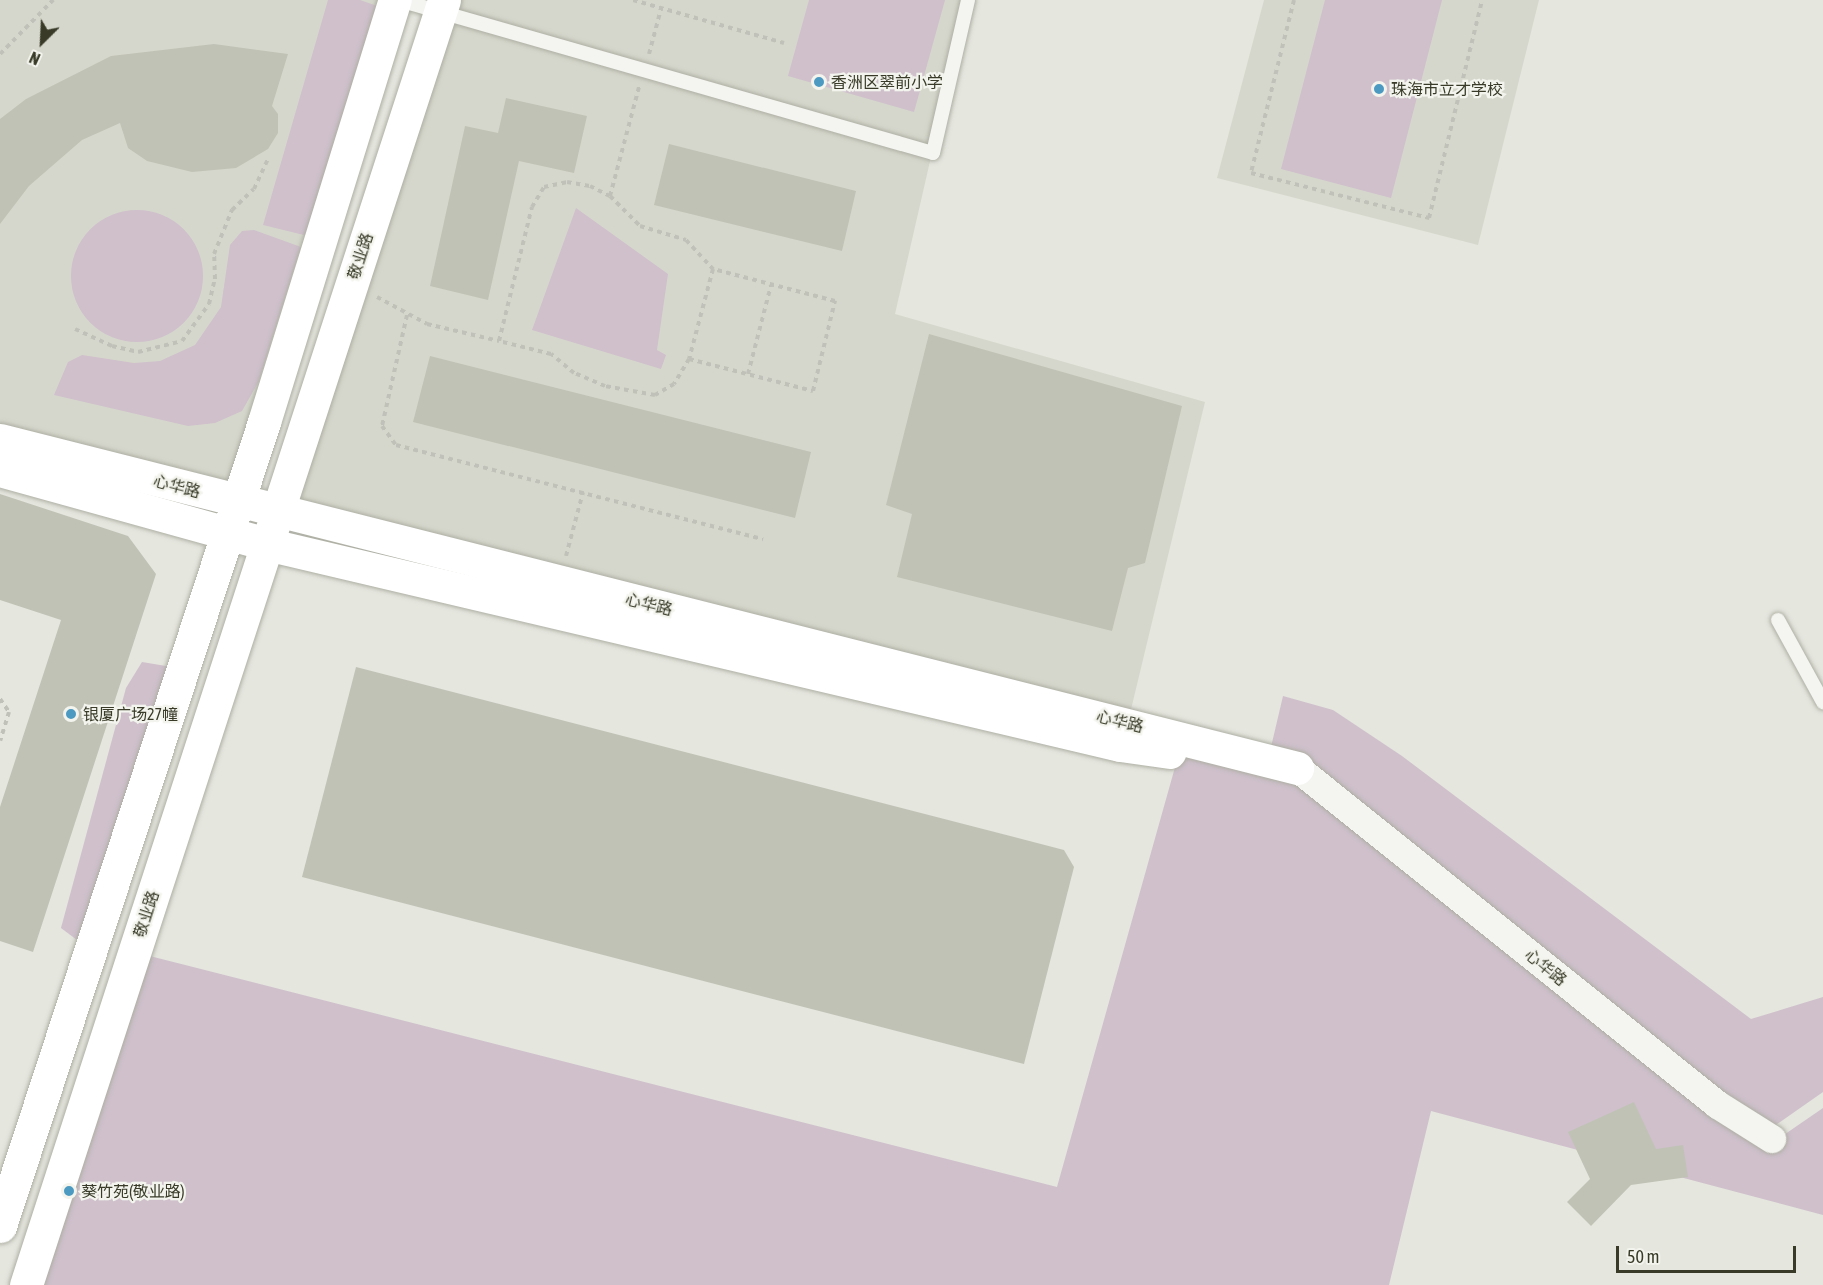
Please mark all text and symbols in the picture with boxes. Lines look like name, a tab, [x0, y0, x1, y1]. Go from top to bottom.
north arrow	[12, 12, 72, 72]
text: N	[27, 48, 43, 69]
place label: 香洲区翠前小学	[831, 72, 943, 92]
marker: 香洲区翠前小学	[812, 75, 826, 89]
place label: 珠海市立才学校	[1391, 79, 1503, 99]
marker: 珠海市立才学校	[1372, 82, 1386, 96]
street label: 敬业路	[343, 230, 377, 282]
street label: 心华路	[151, 471, 203, 501]
street label: 心华路	[623, 589, 675, 619]
place label: 银厦广场27幢	[83, 704, 178, 724]
street label: 心华路	[1094, 706, 1146, 736]
marker: 银厦广场27幢	[64, 707, 78, 721]
street label: 敬业路	[129, 888, 163, 940]
street label: 心华路	[1521, 944, 1571, 990]
place label: 葵竹苑(敬业路)	[81, 1181, 185, 1201]
marker: 葵竹苑(敬业路)	[62, 1184, 76, 1198]
scale bar	[1619, 1234, 1799, 1272]
text: 50 m	[1627, 1246, 1659, 1267]

